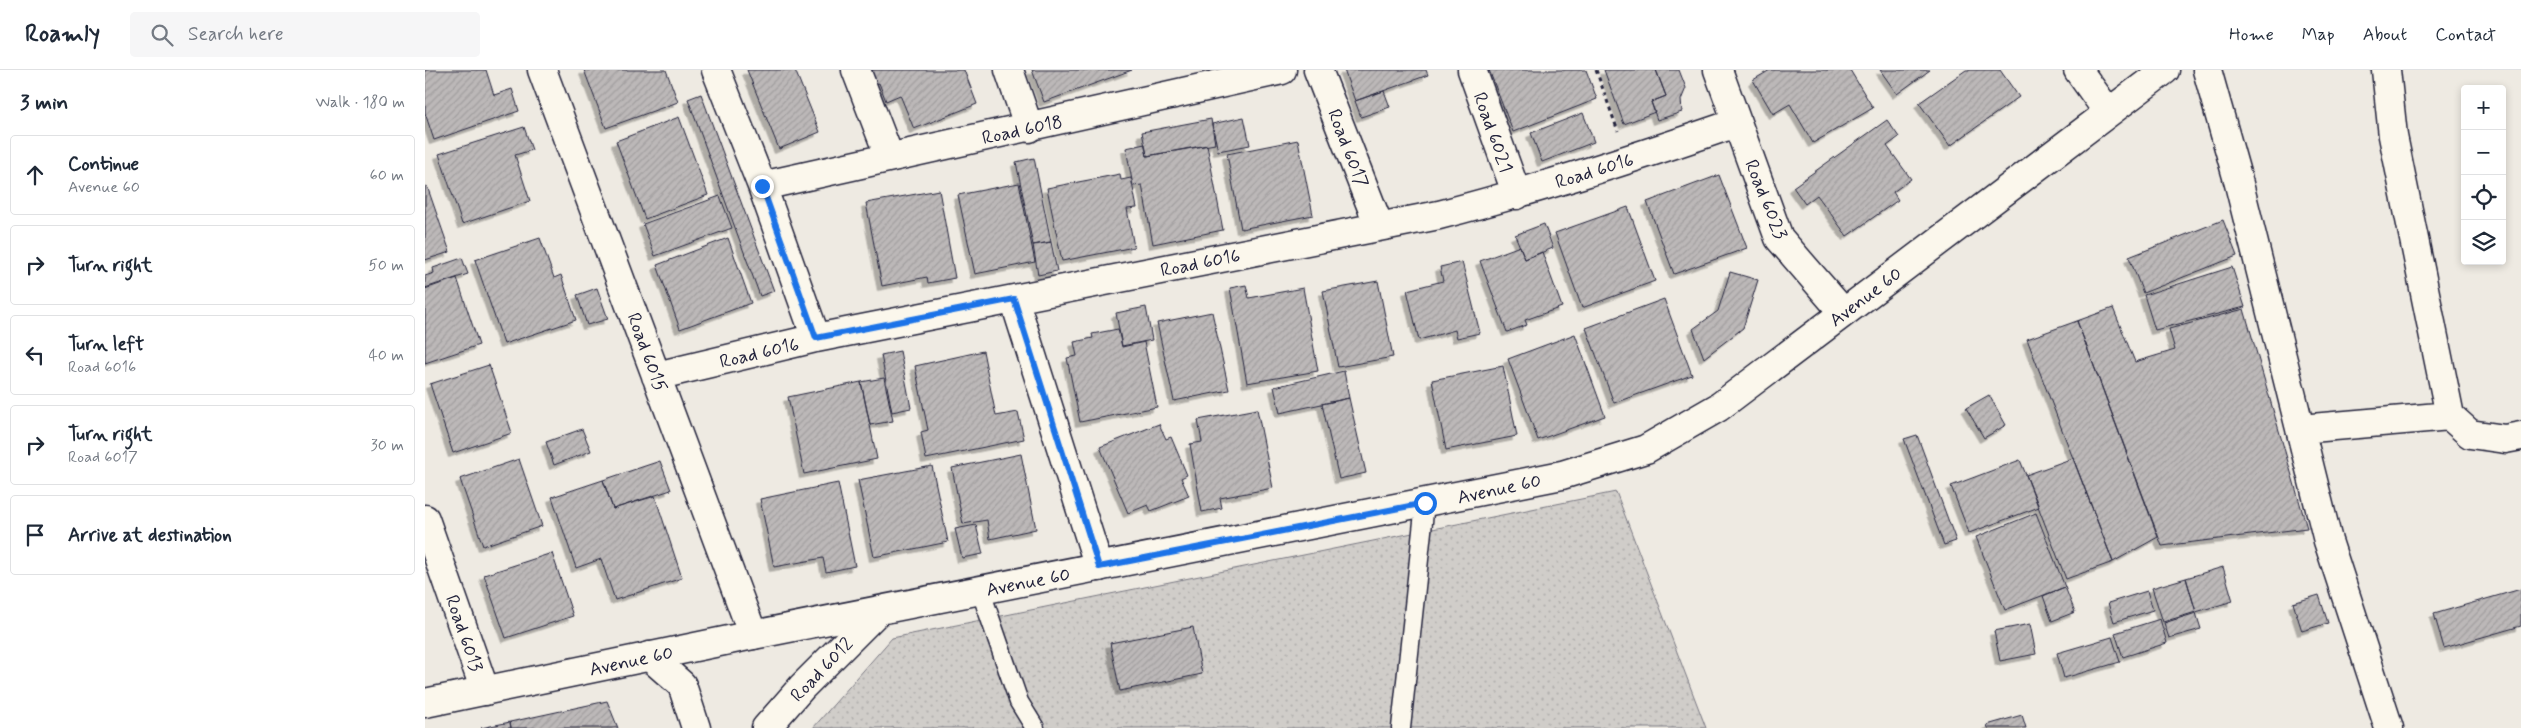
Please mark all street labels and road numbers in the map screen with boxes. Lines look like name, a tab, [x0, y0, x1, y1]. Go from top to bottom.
street label: Road 6021	[1467, 89, 1519, 176]
street label: Road 6017	[1321, 105, 1374, 192]
street label: Road 6018	[980, 110, 1065, 151]
street label: Road 6016	[1552, 148, 1637, 195]
street label: Road 6023	[1738, 156, 1793, 243]
street label: Road 6016	[1158, 243, 1242, 283]
street label: Avenue 60	[1824, 262, 1907, 333]
street label: Road 6015	[621, 309, 672, 396]
street label: Road 6016	[717, 332, 802, 375]
street label: Avenue 60	[1455, 468, 1544, 511]
street label: Avenue 60	[984, 562, 1073, 603]
street label: Road 6013	[439, 592, 489, 676]
street label: Road 6012	[785, 632, 859, 708]
street label: Avenue 60	[587, 640, 676, 683]

